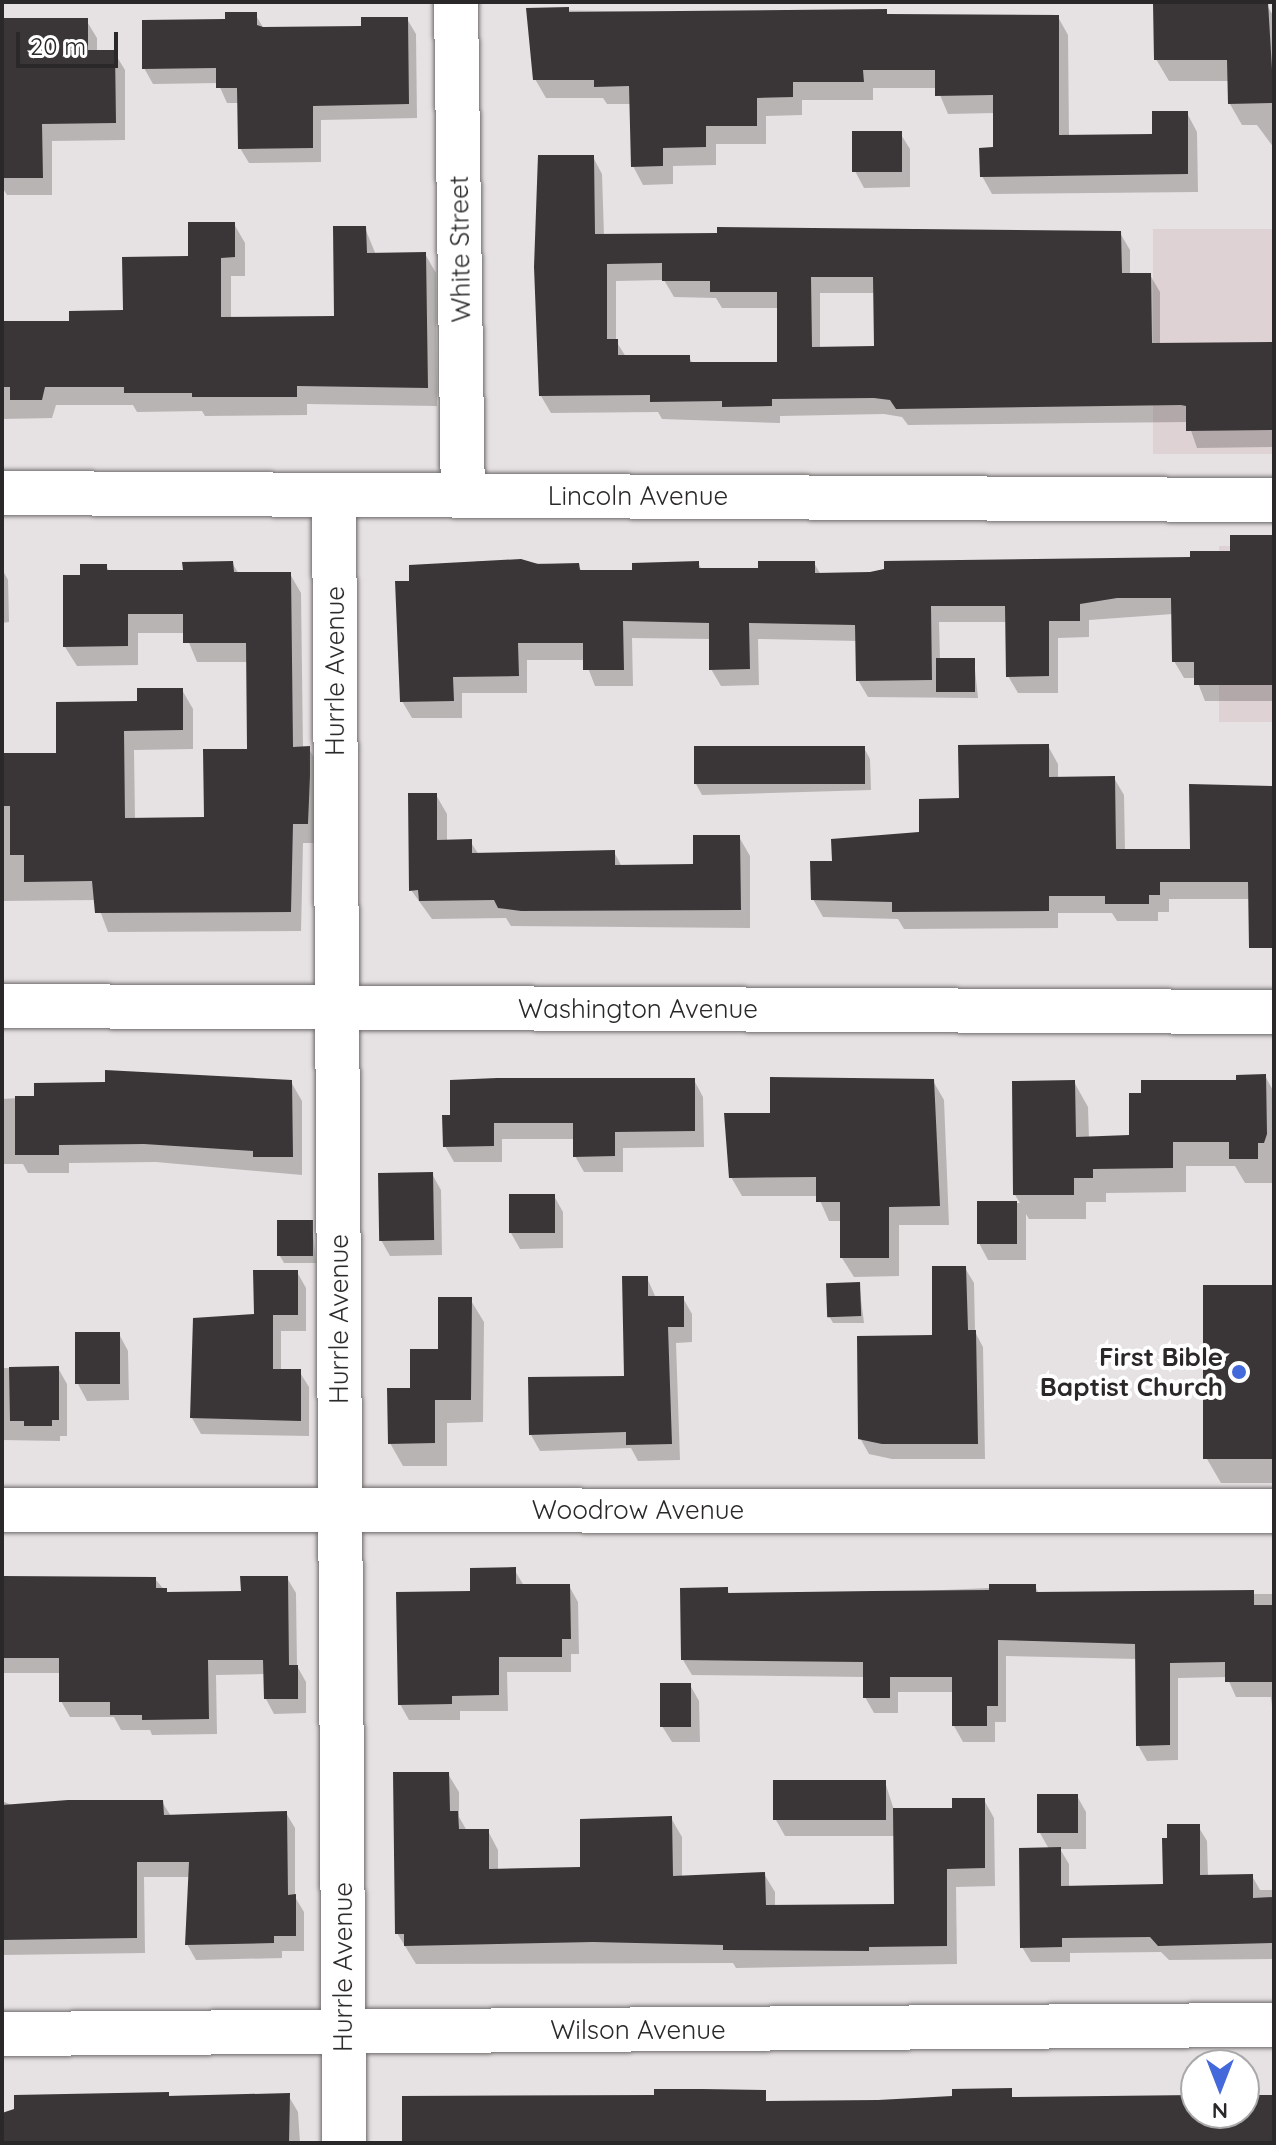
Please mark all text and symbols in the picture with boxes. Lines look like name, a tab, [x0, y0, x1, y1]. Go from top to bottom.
scale bar	[20, 16, 122, 66]
text: 20 m	[30, 31, 86, 61]
street label: White Street	[443, 175, 477, 323]
street label: Lincoln Avenue	[548, 480, 728, 512]
street label: Hurrle Avenue	[319, 586, 351, 756]
street label: Washington Avenue	[518, 993, 758, 1025]
street label: Hurrle Avenue	[323, 1234, 355, 1404]
place label: First Bible Baptist Church	[1040, 1341, 1223, 1402]
marker: First Bible Baptist Church	[1230, 1363, 1248, 1381]
street label: Woodrow Avenue	[532, 1494, 744, 1526]
street label: Hurrle Avenue	[327, 1882, 359, 2052]
street label: Wilson Avenue	[550, 2014, 726, 2046]
north arrow	[1180, 2049, 1260, 2129]
text: N	[1212, 2097, 1228, 2125]

